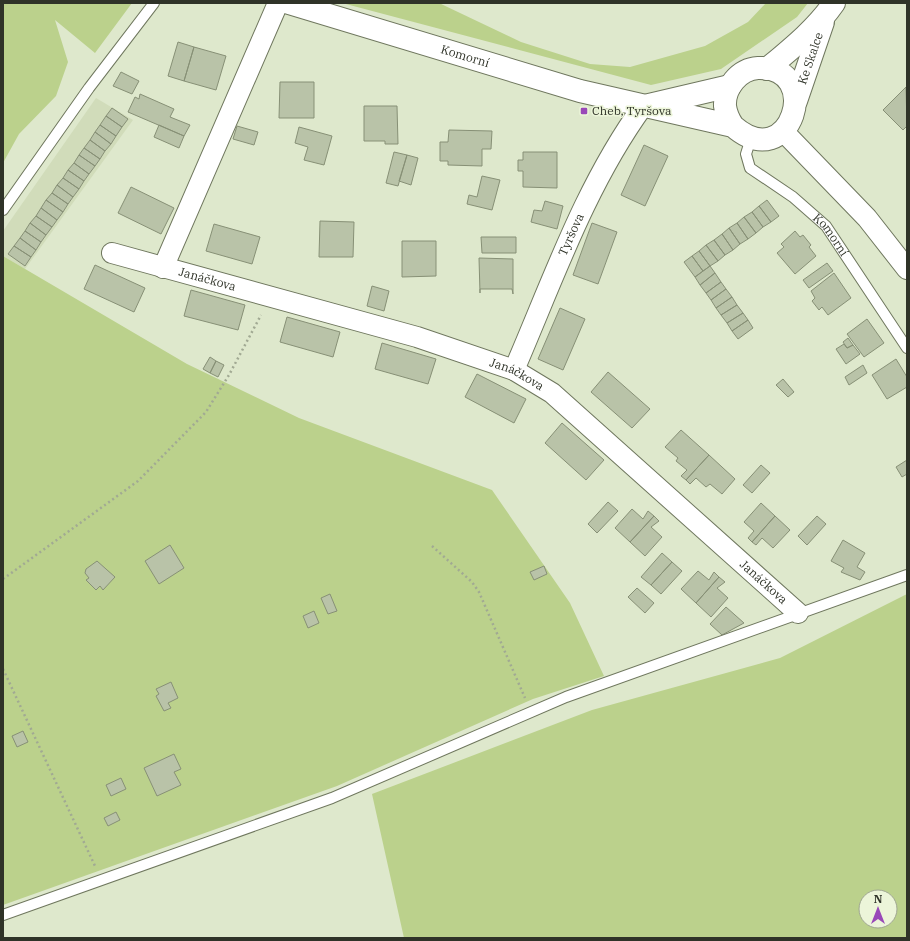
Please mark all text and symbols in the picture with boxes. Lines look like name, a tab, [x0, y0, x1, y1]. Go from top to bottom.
street label: Ke Skalce	[794, 30, 826, 86]
street label: Komorní	[439, 41, 492, 70]
place label: Cheb, Tyršova	[592, 103, 672, 118]
marker: Cheb, Tyršova	[579, 106, 589, 116]
street label: Tyršova	[555, 210, 587, 258]
street label: Komorní	[810, 210, 852, 259]
street label: Janáčkova	[177, 264, 238, 294]
street label: Janáčkova	[488, 354, 547, 394]
street label: Janáčkova	[737, 557, 791, 607]
north arrow	[858, 889, 898, 929]
text: N	[874, 892, 883, 906]

